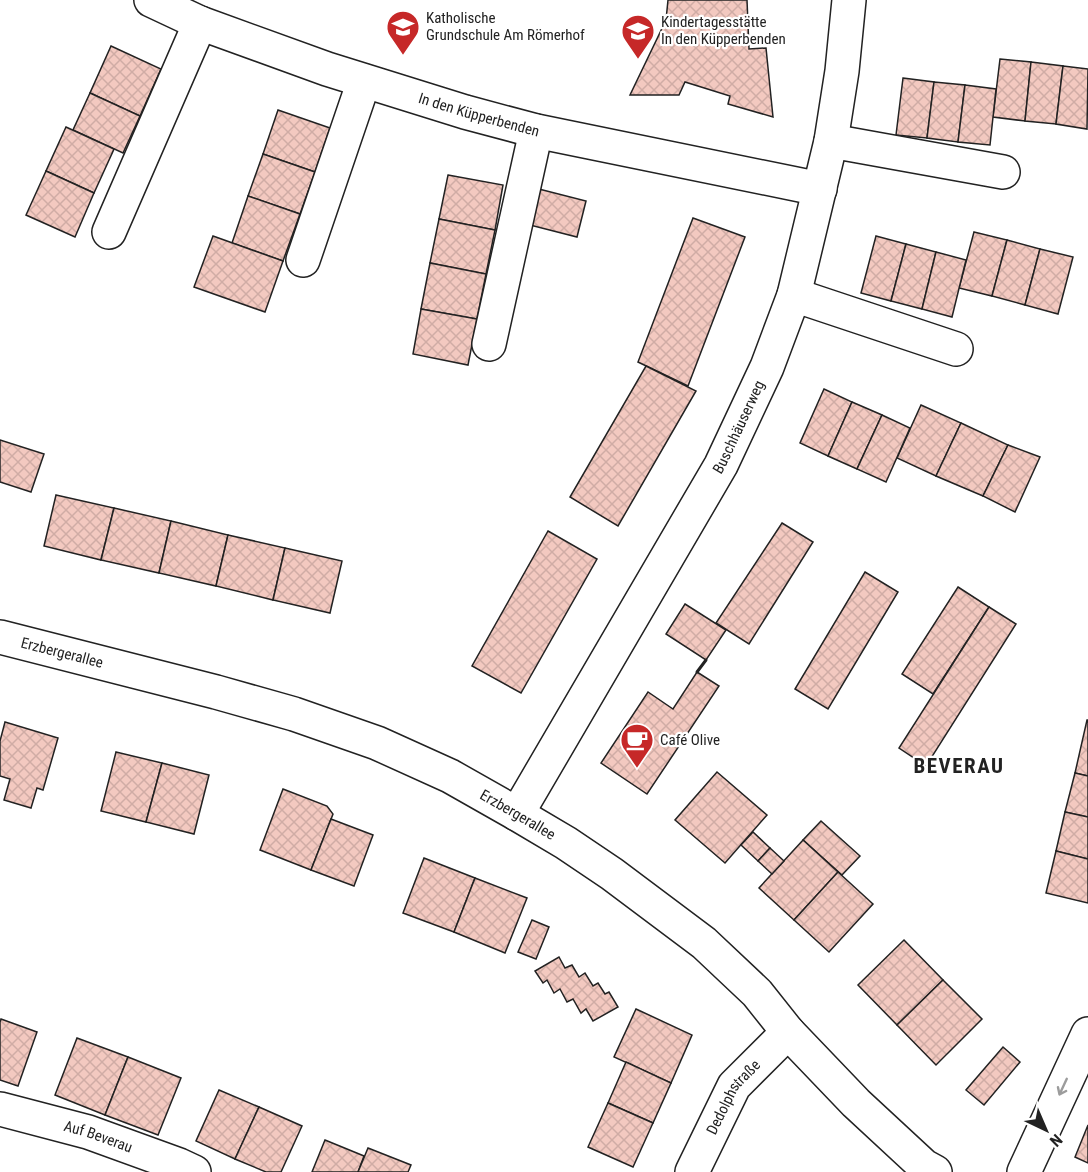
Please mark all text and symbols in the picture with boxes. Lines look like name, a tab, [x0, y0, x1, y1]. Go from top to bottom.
school or university icon: Katholische Grundschule Am Römerhof	[385, 9, 421, 56]
place label: Katholische Grundschule Am Römerhof	[426, 9, 585, 44]
school or university icon: Kindertagesstätte In den Küpperbenden	[620, 13, 656, 60]
place label: Kindertagesstätte In den Küpperbenden	[661, 13, 786, 48]
street label: In den Küpperbenden	[416, 89, 541, 141]
street label: Buschhäuserweg	[709, 378, 768, 477]
street label: Erzbergerallee	[19, 634, 105, 672]
cafe icon: Café Olive	[619, 722, 655, 769]
place label: Café Olive	[660, 731, 720, 749]
district label: BEVERAU	[914, 754, 1005, 778]
street label: Erzbergerallee	[477, 786, 559, 844]
street label: Dedolphstraße	[703, 1056, 764, 1137]
one-way arrow	[1057, 1077, 1069, 1095]
north arrow	[1016, 1100, 1076, 1160]
street label: Auf Beverau	[62, 1117, 135, 1156]
text: N	[1046, 1130, 1066, 1151]

